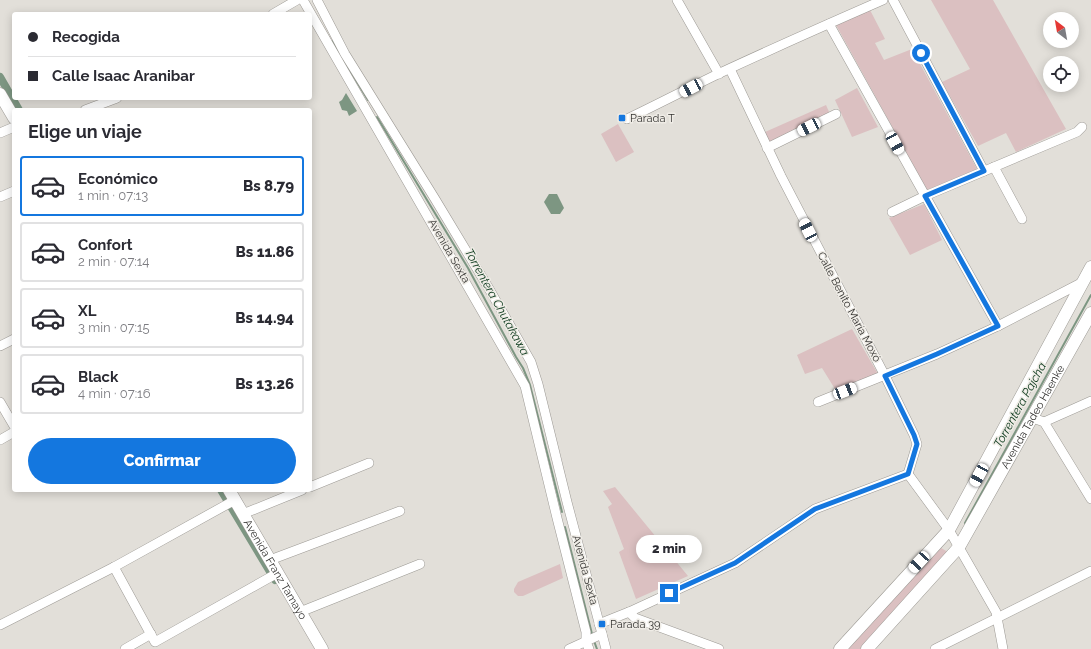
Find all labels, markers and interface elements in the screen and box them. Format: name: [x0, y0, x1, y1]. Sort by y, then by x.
north arrow: [1043, 12, 1079, 48]
map controls: [1043, 12, 1079, 92]
text: Recogida: [52, 28, 120, 46]
route start: [912, 44, 930, 62]
button: locate: [1043, 56, 1079, 92]
text: Calle Isaac Aranibar: [52, 67, 195, 85]
car: [678, 77, 704, 99]
place label: Parada T: [630, 112, 675, 125]
marker: Parada T: [617, 113, 627, 123]
car: [796, 116, 822, 138]
text: Elige un viaje: [28, 121, 142, 142]
car: [884, 130, 906, 156]
icon: car: [30, 168, 66, 204]
text: Económico: [78, 170, 158, 188]
text: Bs 8.79: [243, 177, 294, 195]
text: 1 min · 07:13: [78, 188, 148, 203]
street label: Avenida Sexta: [425, 217, 473, 285]
car: [797, 217, 819, 243]
icon: car: [30, 234, 66, 270]
text: Confort: [78, 236, 132, 254]
text: Bs 11.86: [236, 243, 294, 261]
water label: Torrentera Chutakawa: [462, 246, 532, 358]
street label: Calle Benito María Moxó: [814, 250, 884, 365]
text: 2 min · 07:14: [78, 254, 149, 269]
icon: car: [30, 300, 66, 336]
text: XL: [78, 302, 96, 320]
text: Bs 14.94: [235, 309, 294, 327]
text: 3 min · 07:15: [78, 320, 150, 335]
water label: Torrentera Pajcha: [991, 360, 1049, 450]
street label: Avenida Tadeo Haenke: [998, 362, 1067, 471]
icon: car: [30, 366, 66, 402]
text: Black: [78, 368, 118, 386]
text: Bs 13.26: [235, 375, 294, 393]
car: [832, 381, 858, 401]
text: 4 min · 07:16: [78, 386, 151, 401]
button: Confirmar: [28, 438, 296, 484]
car: [968, 462, 990, 488]
street label: Avenida Franz Tamayo: [241, 517, 310, 622]
street label: Avenida Sexta: [569, 534, 601, 606]
callout: 2 min: [636, 535, 702, 563]
text: 2 min: [652, 541, 686, 556]
car: [906, 549, 932, 575]
route end: [660, 584, 678, 602]
place label: Parada 39: [610, 618, 661, 631]
marker: Parada 39: [597, 619, 607, 629]

